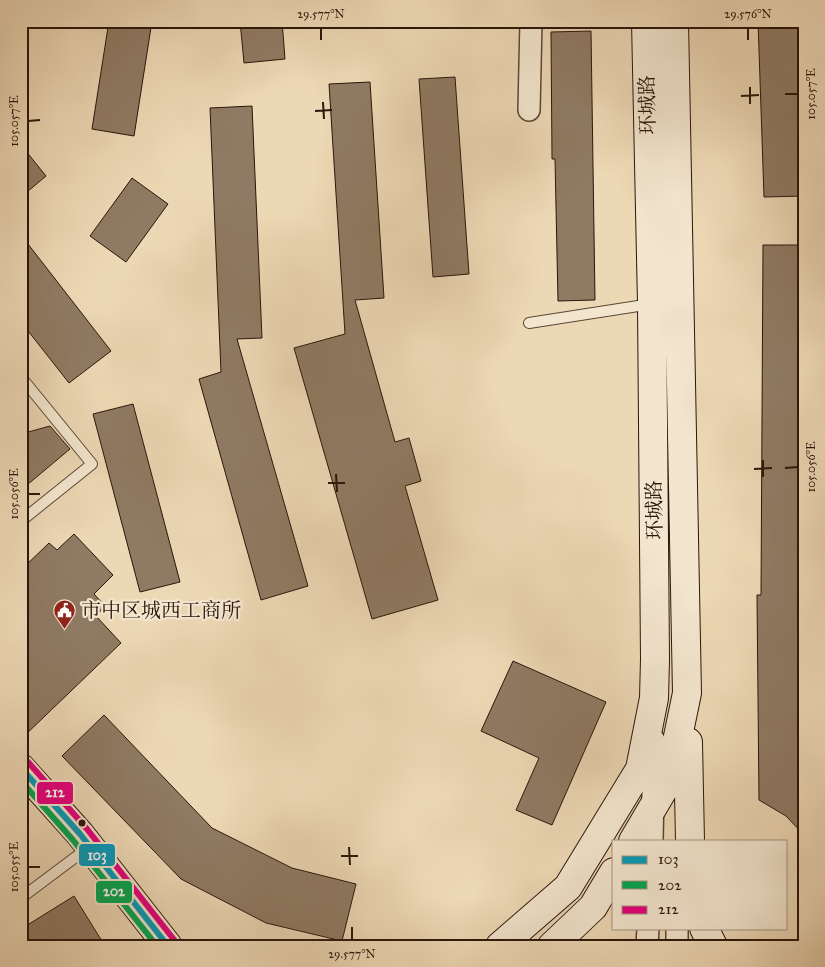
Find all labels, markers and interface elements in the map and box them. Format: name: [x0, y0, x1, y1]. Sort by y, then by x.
text: 29.577°N: [297, 7, 345, 21]
text: 29.576°N: [724, 7, 772, 21]
text: 105.057°E: [804, 68, 818, 120]
street label: 环城路: [634, 75, 660, 135]
text: 105.057°E: [7, 95, 21, 147]
text: 105.056°E: [804, 441, 818, 493]
text: 105.056°E: [7, 468, 21, 520]
street label: 环城路: [641, 480, 667, 540]
public building icon: 市中区城西工商所: [53, 598, 77, 629]
place label: 市中区城西工商所: [81, 598, 241, 622]
line badge: 212: [36, 781, 74, 805]
text: 212: [45, 784, 66, 801]
unlabelled marker: [77, 818, 87, 828]
legend: [612, 840, 788, 930]
text: 105.055°E: [7, 841, 21, 892]
line badge: 103: [78, 843, 116, 867]
text: 103: [87, 847, 107, 865]
text: 103: [658, 850, 679, 868]
text: 202: [658, 876, 682, 894]
line badge: 202: [95, 880, 133, 904]
text: 202: [103, 883, 126, 900]
text: 212: [658, 900, 679, 918]
text: 29.577°N: [328, 947, 376, 961]

